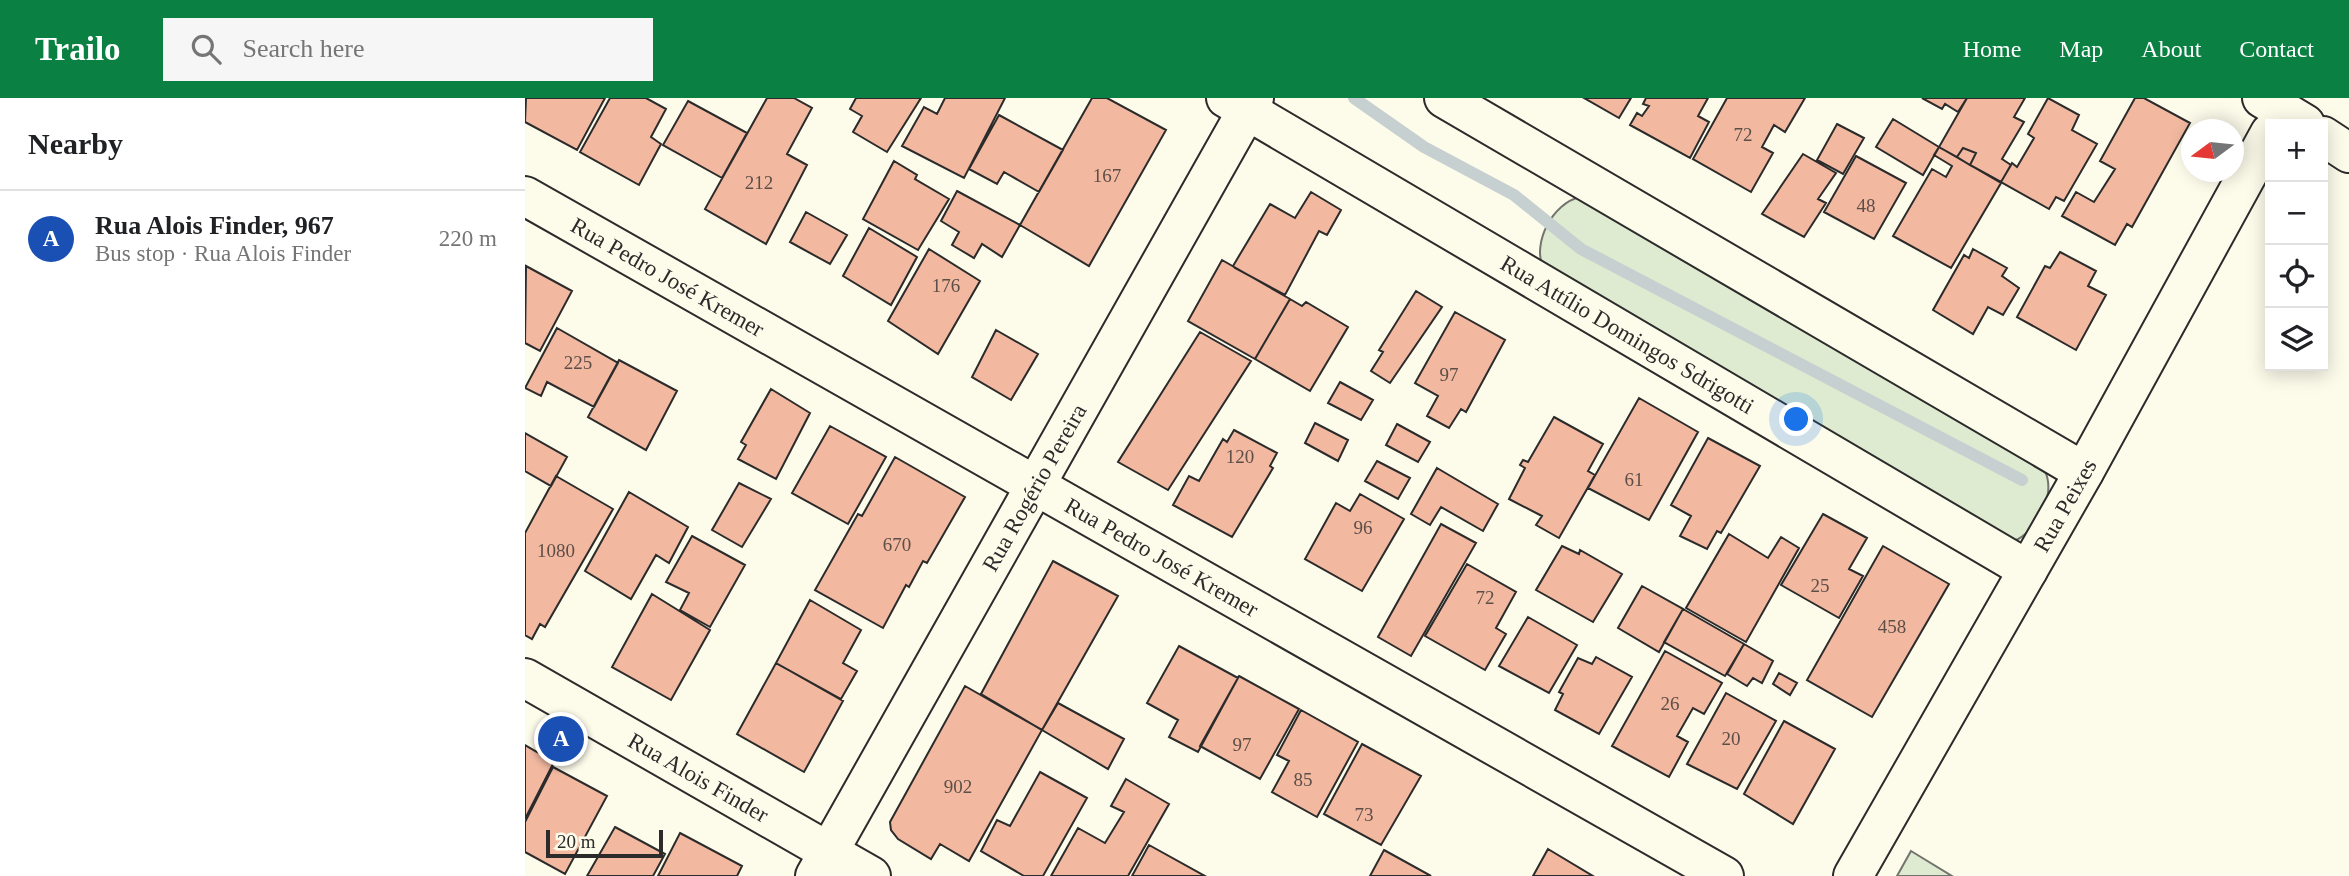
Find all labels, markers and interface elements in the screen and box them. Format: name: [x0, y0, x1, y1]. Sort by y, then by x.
search box: [163, 18, 653, 81]
icon: search: [187, 30, 225, 68]
text: Trailo: [35, 31, 121, 67]
text: Search here: [243, 34, 365, 63]
text: Home: [1963, 36, 2021, 62]
text: Map: [2059, 36, 2103, 62]
text: About: [2141, 36, 2201, 62]
text: Contact: [2239, 36, 2314, 62]
north arrow: [2181, 119, 2244, 182]
map controls: [2265, 119, 2328, 371]
button: +: [2265, 119, 2328, 182]
house number: 72: [1734, 124, 1753, 145]
text: Nearby: [28, 127, 123, 160]
house number: 167: [1093, 165, 1121, 186]
house number: 212: [745, 172, 773, 193]
button: −: [2265, 182, 2328, 245]
house number: 48: [1857, 195, 1876, 216]
text: Rua Alois Finder, 967: [95, 211, 334, 240]
street label: Rua Pedro José Kremer: [566, 213, 769, 342]
text: A: [43, 226, 59, 251]
text: 220 m: [439, 226, 497, 251]
text: Bus stop · Rua Alois Finder: [95, 241, 351, 266]
button: locate: [2265, 245, 2328, 308]
street label: Rua Attílio Domingos Sdrigotti: [1496, 251, 1758, 419]
house number: 176: [932, 275, 960, 296]
button: layers: [2265, 308, 2328, 371]
house number: 225: [564, 352, 592, 373]
house number: 97: [1440, 364, 1459, 385]
street label: Rua Rogério Pereira: [978, 400, 1092, 576]
your location: [1779, 402, 1813, 436]
house number: 120: [1226, 446, 1254, 467]
street label: Rua Peixes: [2029, 455, 2102, 556]
house number: 61: [1625, 469, 1644, 490]
street label: Rua Pedro José Kremer: [1061, 493, 1263, 622]
house number: 96: [1354, 517, 1373, 538]
house number: 670: [883, 534, 911, 555]
house number: 1080: [537, 540, 575, 561]
house number: 25: [1811, 575, 1830, 596]
house number: 72: [1476, 587, 1495, 608]
house number: 458: [1878, 616, 1906, 637]
house number: 26: [1661, 693, 1680, 714]
pin: A: [538, 713, 584, 765]
street label: Rua Alois Finder: [624, 728, 773, 828]
house number: 20: [1722, 728, 1741, 749]
house number: 97: [1233, 734, 1252, 755]
house number: 85: [1294, 769, 1313, 790]
house number: 902: [944, 776, 972, 797]
house number: 73: [1355, 804, 1374, 825]
scale bar: [546, 827, 663, 859]
text: 20 m: [557, 831, 596, 852]

